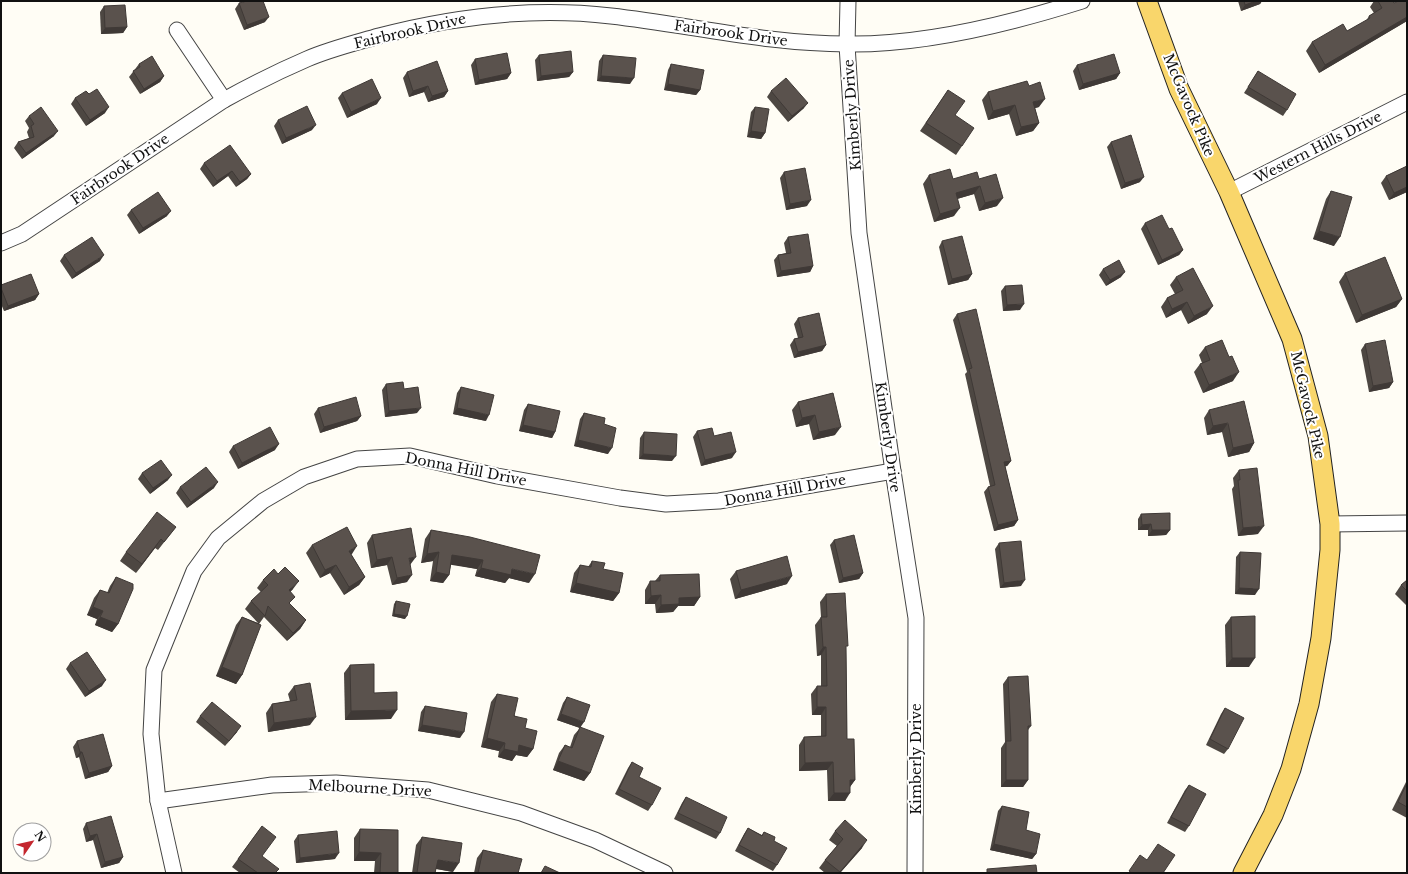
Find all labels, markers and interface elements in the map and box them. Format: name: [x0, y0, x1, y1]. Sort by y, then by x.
street label: Fairbrook Drive: [352, 9, 468, 53]
street label: Fairbrook Drive: [673, 16, 789, 50]
street label: McGavock Pike: [1159, 51, 1219, 159]
street label: Kimberly Drive: [839, 59, 865, 171]
street label: Western Hills Drive: [1250, 107, 1385, 187]
street label: Fairbrook Drive: [67, 130, 173, 208]
street label: McGavock Pike: [1287, 349, 1329, 461]
street label: Kimberly Drive: [871, 380, 905, 494]
street label: Donna Hill Drive: [404, 448, 528, 490]
street label: Donna Hill Drive: [723, 470, 847, 510]
street label: Kimberly Drive: [907, 703, 925, 815]
street label: Melbourne Drive: [308, 776, 432, 800]
north arrow: [12, 822, 52, 862]
text: N: [32, 828, 49, 845]

